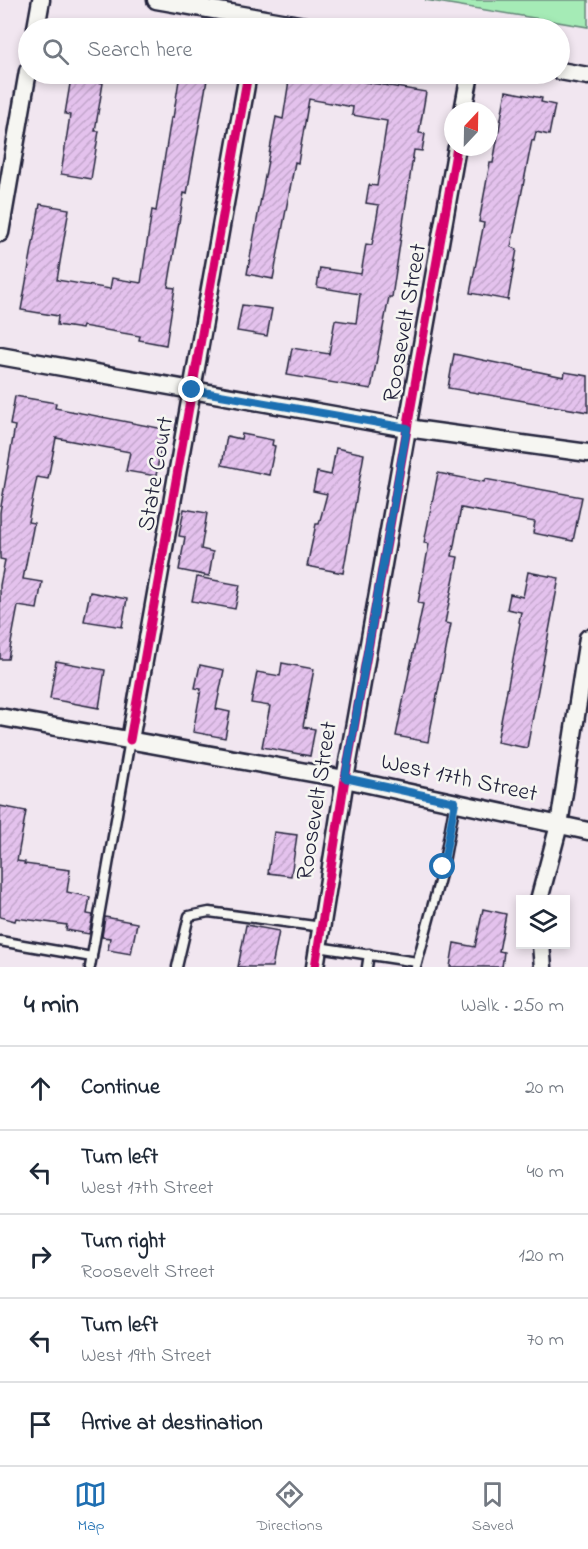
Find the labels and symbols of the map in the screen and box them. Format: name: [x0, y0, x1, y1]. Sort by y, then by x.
north arrow: [444, 102, 498, 156]
street label: Roosevelt Street: [375, 241, 437, 405]
route end: [178, 376, 204, 402]
street label: State Court: [130, 414, 184, 534]
street label: Roosevelt Street: [288, 719, 348, 883]
street label: West 17th Street: [378, 745, 540, 813]
route start: [429, 853, 455, 879]

